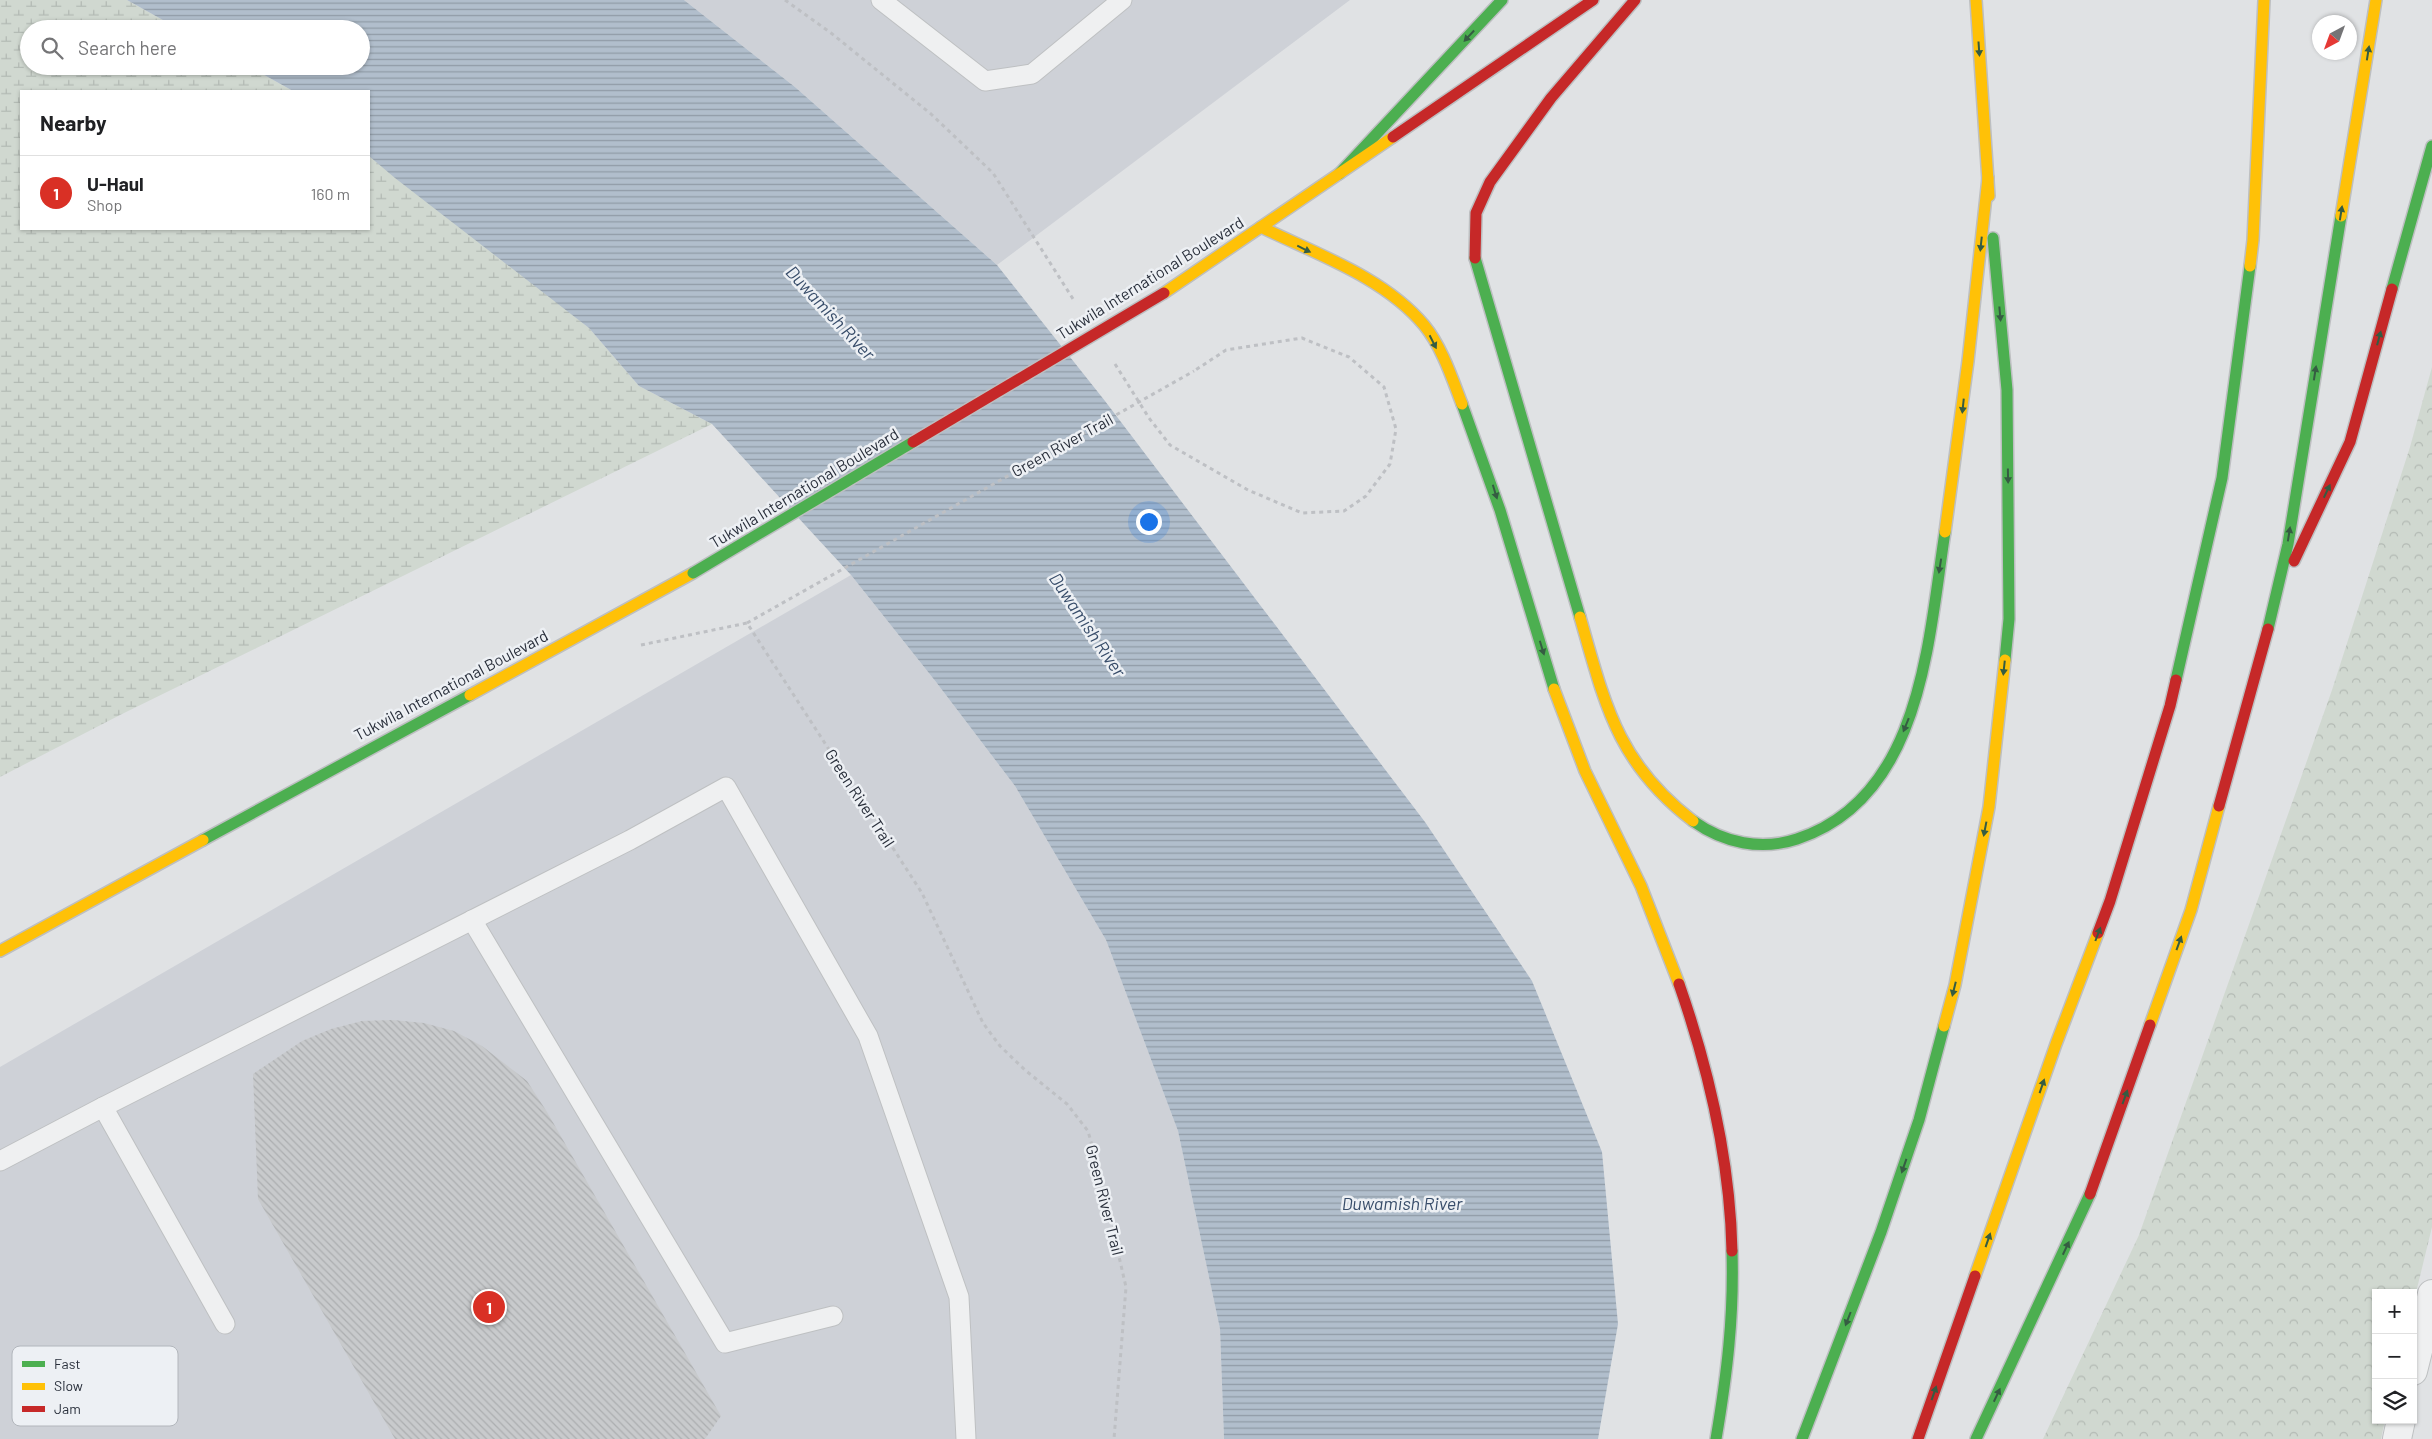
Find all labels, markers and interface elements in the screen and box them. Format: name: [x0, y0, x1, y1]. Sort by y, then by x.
north arrow: [2312, 15, 2357, 60]
search box: [20, 20, 370, 75]
one-way arrow: [1463, 29, 1475, 41]
icon: search: [38, 34, 66, 62]
text: Search here: [78, 36, 177, 59]
one-way arrow: [1976, 41, 1984, 57]
one-way arrow: [2364, 44, 2372, 60]
text: Nearby: [40, 110, 106, 135]
text: U-Haul: [87, 172, 144, 195]
text: 1: [53, 184, 59, 203]
text: 160 m: [311, 184, 350, 203]
text: Shop: [87, 195, 122, 214]
one-way arrow: [2338, 205, 2346, 221]
street label: Tukwila International Boulevard: [1053, 212, 1247, 343]
one-way arrow: [1977, 236, 1985, 252]
one-way arrow: [1297, 245, 1311, 253]
water label: Duwamish River: [782, 261, 880, 364]
one-way arrow: [1996, 306, 2004, 322]
one-way arrow: [2375, 330, 2383, 346]
one-way arrow: [1429, 335, 1437, 349]
one-way arrow: [2312, 365, 2320, 381]
one-way arrow: [1959, 398, 1967, 414]
street label: Green River Trail: [1008, 409, 1116, 480]
street label: Tukwila International Boulevard: [706, 424, 902, 552]
one-way arrow: [2004, 468, 2012, 484]
one-way arrow: [2323, 484, 2331, 498]
one-way arrow: [1491, 485, 1499, 500]
your location: [1136, 509, 1162, 535]
one-way arrow: [2286, 526, 2294, 542]
one-way arrow: [1936, 559, 1944, 575]
water label: Duwamish River: [1045, 568, 1131, 681]
street label: Tukwila International Boulevard: [351, 625, 551, 744]
one-way arrow: [1539, 640, 1546, 655]
one-way arrow: [2000, 660, 2008, 676]
one-way arrow: [1901, 718, 1909, 732]
street label: Green River Trail: [822, 745, 899, 850]
one-way arrow: [1980, 821, 1988, 837]
one-way arrow: [2094, 926, 2102, 941]
one-way arrow: [2176, 936, 2183, 951]
one-way arrow: [1950, 981, 1958, 996]
one-way arrow: [2038, 1078, 2046, 1093]
one-way arrow: [2122, 1089, 2129, 1104]
street label: Green River Trail: [1083, 1143, 1128, 1257]
one-way arrow: [1899, 1159, 1907, 1174]
water label: Duwamish River: [1342, 1192, 1463, 1214]
one-way arrow: [1985, 1232, 1992, 1247]
one-way arrow: [2062, 1241, 2070, 1255]
pin: 1: [473, 1288, 505, 1326]
map controls: [2372, 1289, 2417, 1424]
button: +: [2372, 1289, 2417, 1334]
one-way arrow: [1844, 1312, 1852, 1327]
button: −: [2372, 1334, 2417, 1379]
legend: [12, 1346, 178, 1426]
text: Fast: [54, 1355, 80, 1372]
text: Slow: [54, 1377, 83, 1394]
button: layers: [2372, 1379, 2417, 1424]
one-way arrow: [1930, 1385, 1938, 1400]
one-way arrow: [1993, 1388, 2001, 1402]
text: Jam: [54, 1400, 81, 1417]

